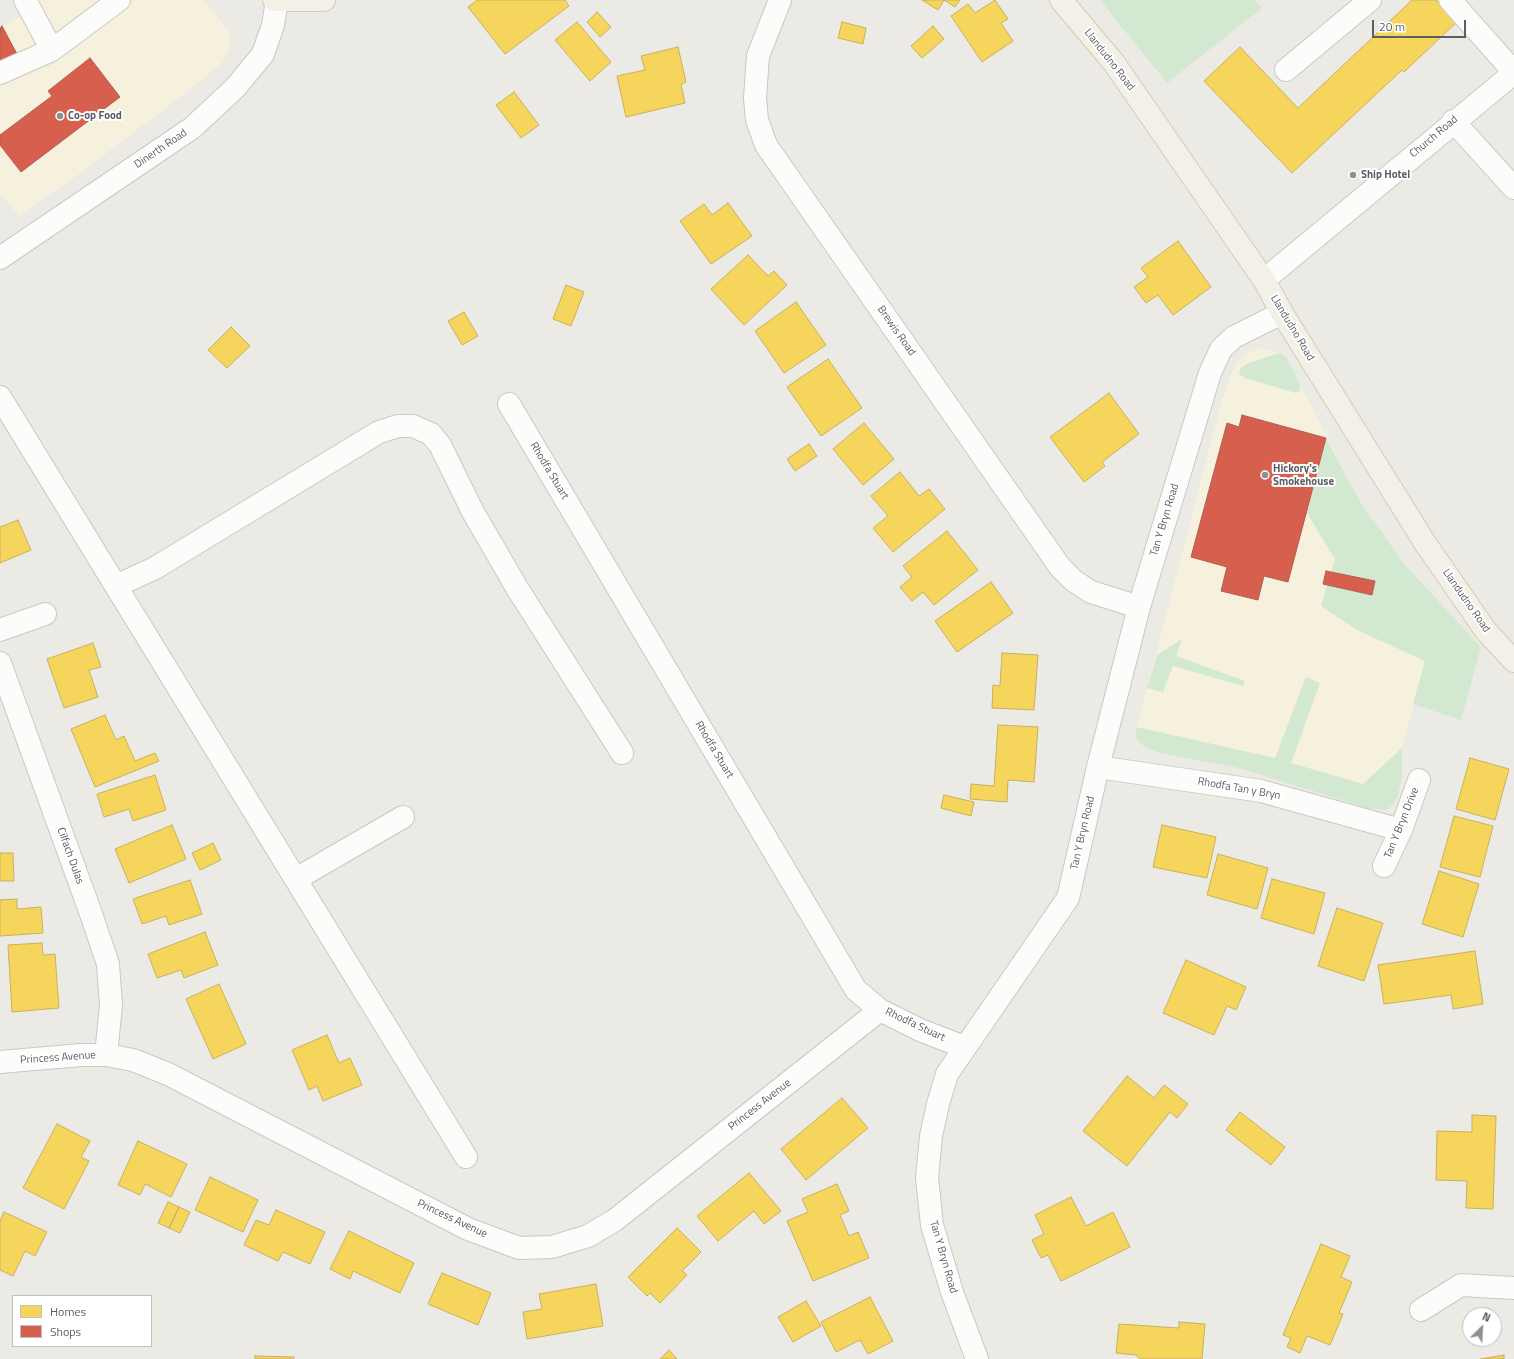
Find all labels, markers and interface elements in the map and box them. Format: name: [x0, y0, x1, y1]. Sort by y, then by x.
scale bar: [1374, 12, 1468, 38]
text: 20 m: [1379, 17, 1405, 36]
street label: Llandudno Road: [1081, 27, 1137, 93]
place label: Co-op Food: [68, 109, 122, 123]
marker: Co-op Food: [55, 111, 65, 121]
street label: Church Road: [1407, 113, 1461, 161]
street label: Dinerth Road: [132, 127, 190, 171]
place label: Ship Hotel: [1361, 168, 1410, 182]
marker: Ship Hotel: [1348, 170, 1358, 180]
street label: Llandudno Road: [1267, 293, 1317, 363]
street label: Brewis Road: [874, 303, 918, 359]
street label: Rhodfa Stuart: [527, 440, 571, 502]
place label: Hickory's Smokehouse: [1273, 462, 1334, 488]
marker: Hickory's Smokehouse: [1260, 470, 1270, 480]
street label: Tan Y Bryn Road: [1148, 482, 1182, 558]
street label: Llandudno Road: [1439, 567, 1493, 635]
street label: Rhodfa Stuart: [692, 719, 736, 781]
street label: Rhodfa Tan y Bryn: [1196, 775, 1282, 803]
street label: Tan Y Bryn Drive: [1382, 786, 1422, 860]
street label: Tan Y Bryn Road: [1068, 795, 1098, 871]
street label: Cilfach Dulas: [54, 826, 86, 886]
street label: Rhodfa Stuart: [883, 1005, 947, 1045]
street label: Princess Avenue: [20, 1049, 96, 1067]
street label: Princess Avenue: [726, 1076, 794, 1134]
street label: Princess Avenue: [415, 1197, 489, 1241]
street label: Tan Y Bryn Road: [926, 1219, 960, 1295]
legend: [12, 1295, 152, 1347]
text: Homes: [50, 1302, 86, 1321]
north arrow: [1462, 1307, 1502, 1347]
text: N: [1480, 1308, 1493, 1326]
text: Shops: [50, 1322, 81, 1341]

